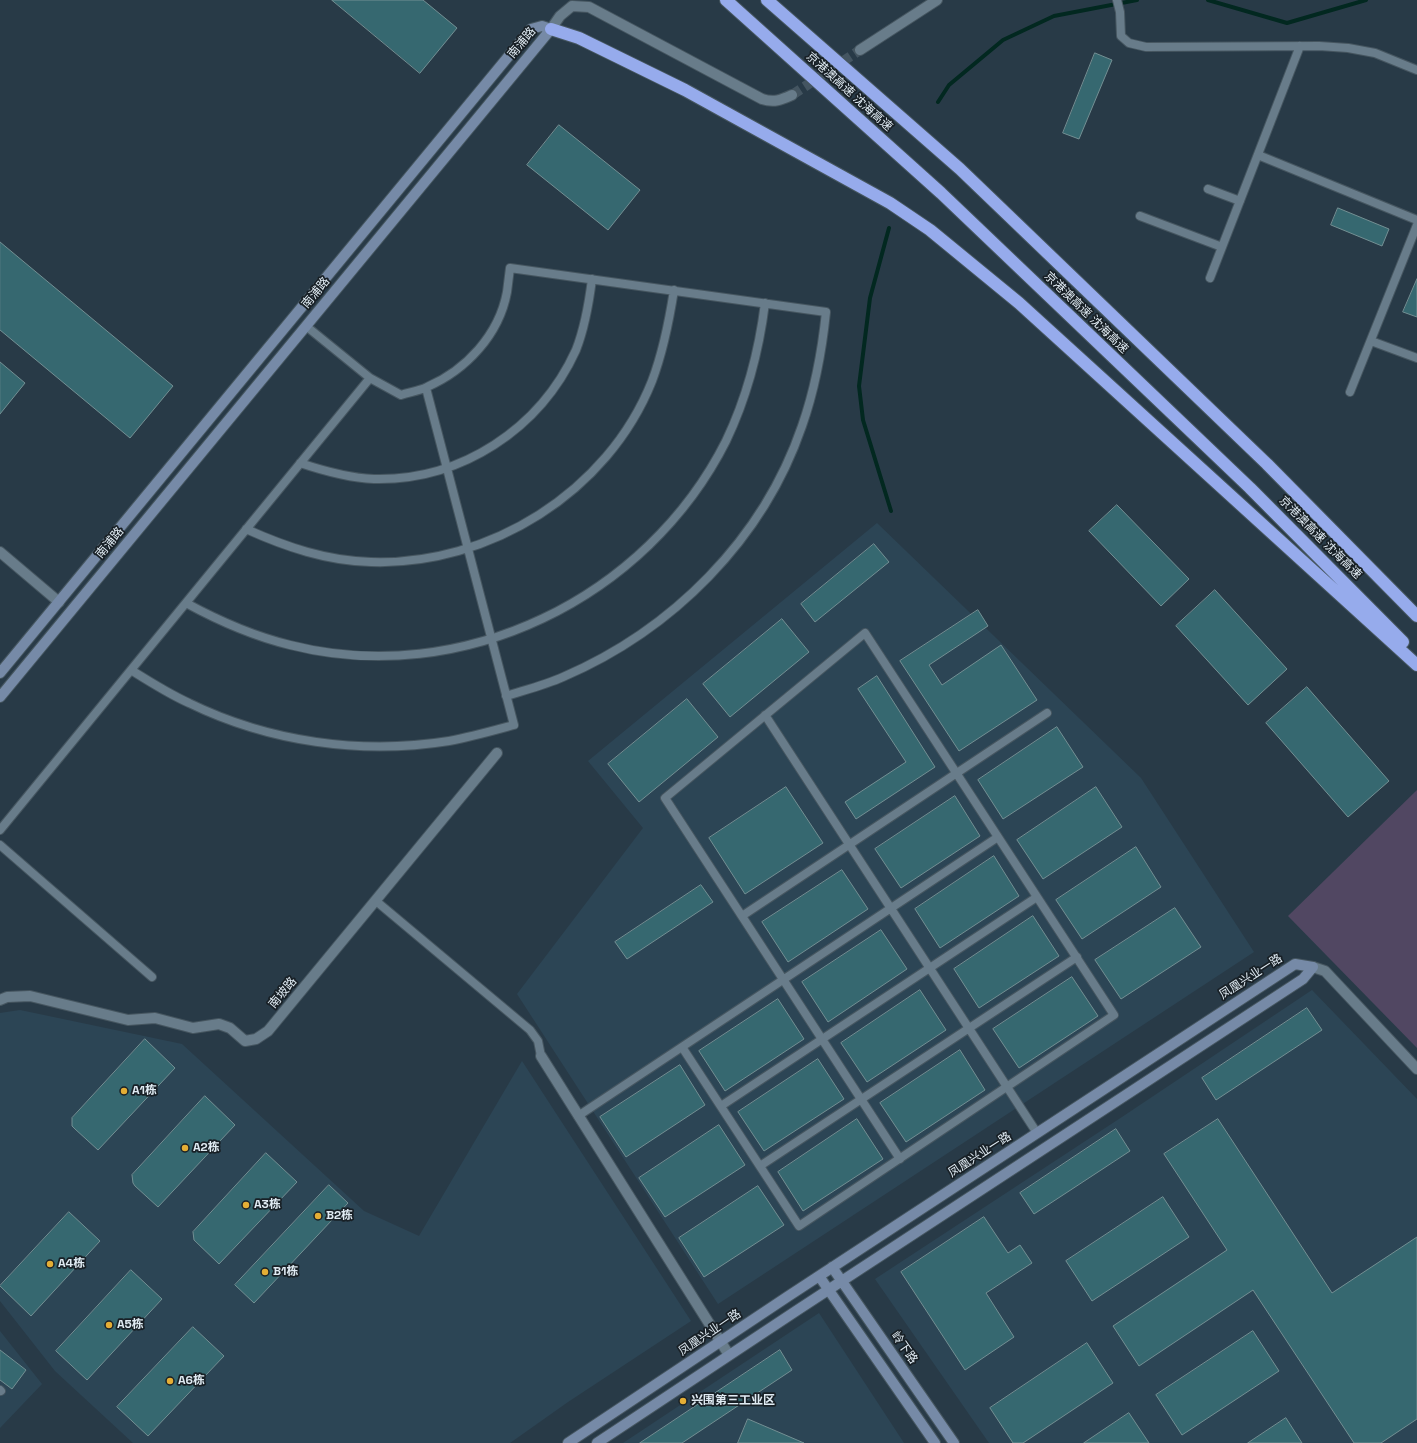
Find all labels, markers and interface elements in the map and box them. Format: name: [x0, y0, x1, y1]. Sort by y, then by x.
street label: 南浦路: [505, 25, 539, 61]
street label: 京港澳高速 沈海高速: [803, 49, 895, 135]
street label: 京港澳高速 沈海高速: [1041, 269, 1131, 357]
street label: 南浦路: [299, 275, 333, 311]
street label: 京港澳高速 沈海高速: [1276, 494, 1364, 582]
street label: 南浦路: [93, 525, 127, 561]
street label: 凤凰兴业一路: [1217, 951, 1285, 1003]
street label: 南坡路: [266, 975, 300, 1011]
place label: A1栋: [132, 1084, 157, 1098]
marker: A1栋: [119, 1086, 129, 1096]
street label: 凤凰兴业一路: [946, 1129, 1014, 1181]
place label: A2栋: [193, 1141, 220, 1155]
marker: A2栋: [180, 1143, 190, 1153]
place label: A3栋: [254, 1198, 281, 1212]
marker: A3栋: [241, 1200, 251, 1210]
place label: B2栋: [326, 1209, 353, 1223]
marker: B2栋: [313, 1211, 323, 1221]
place label: A4栋: [58, 1257, 85, 1271]
marker: A4栋: [45, 1259, 55, 1269]
place label: B1栋: [273, 1265, 298, 1279]
marker: B1栋: [260, 1267, 270, 1277]
street label: 凤凰兴业一路: [676, 1307, 744, 1359]
place label: A5栋: [117, 1318, 144, 1332]
marker: A5栋: [104, 1320, 114, 1330]
street label: 岭下路: [888, 1329, 920, 1367]
place label: A6栋: [178, 1374, 205, 1388]
marker: A6栋: [165, 1376, 175, 1386]
place label: 兴围第三工业区: [691, 1394, 775, 1408]
marker: 兴围第三工业区: [678, 1396, 688, 1406]

